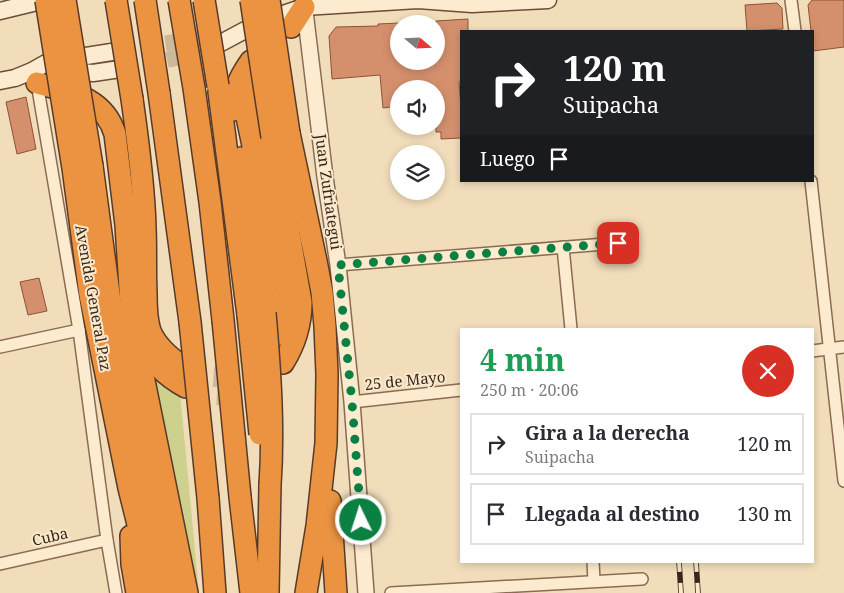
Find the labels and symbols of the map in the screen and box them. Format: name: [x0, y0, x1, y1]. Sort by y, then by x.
north arrow: [390, 15, 445, 70]
street label: Juan Zufriategui: [311, 132, 347, 251]
pin: [597, 222, 639, 264]
street label: Avenida General Paz: [71, 223, 117, 372]
street label: 25 de Mayo: [363, 366, 446, 394]
position arrow: [334, 493, 386, 545]
street label: Cuba: [30, 522, 70, 550]

